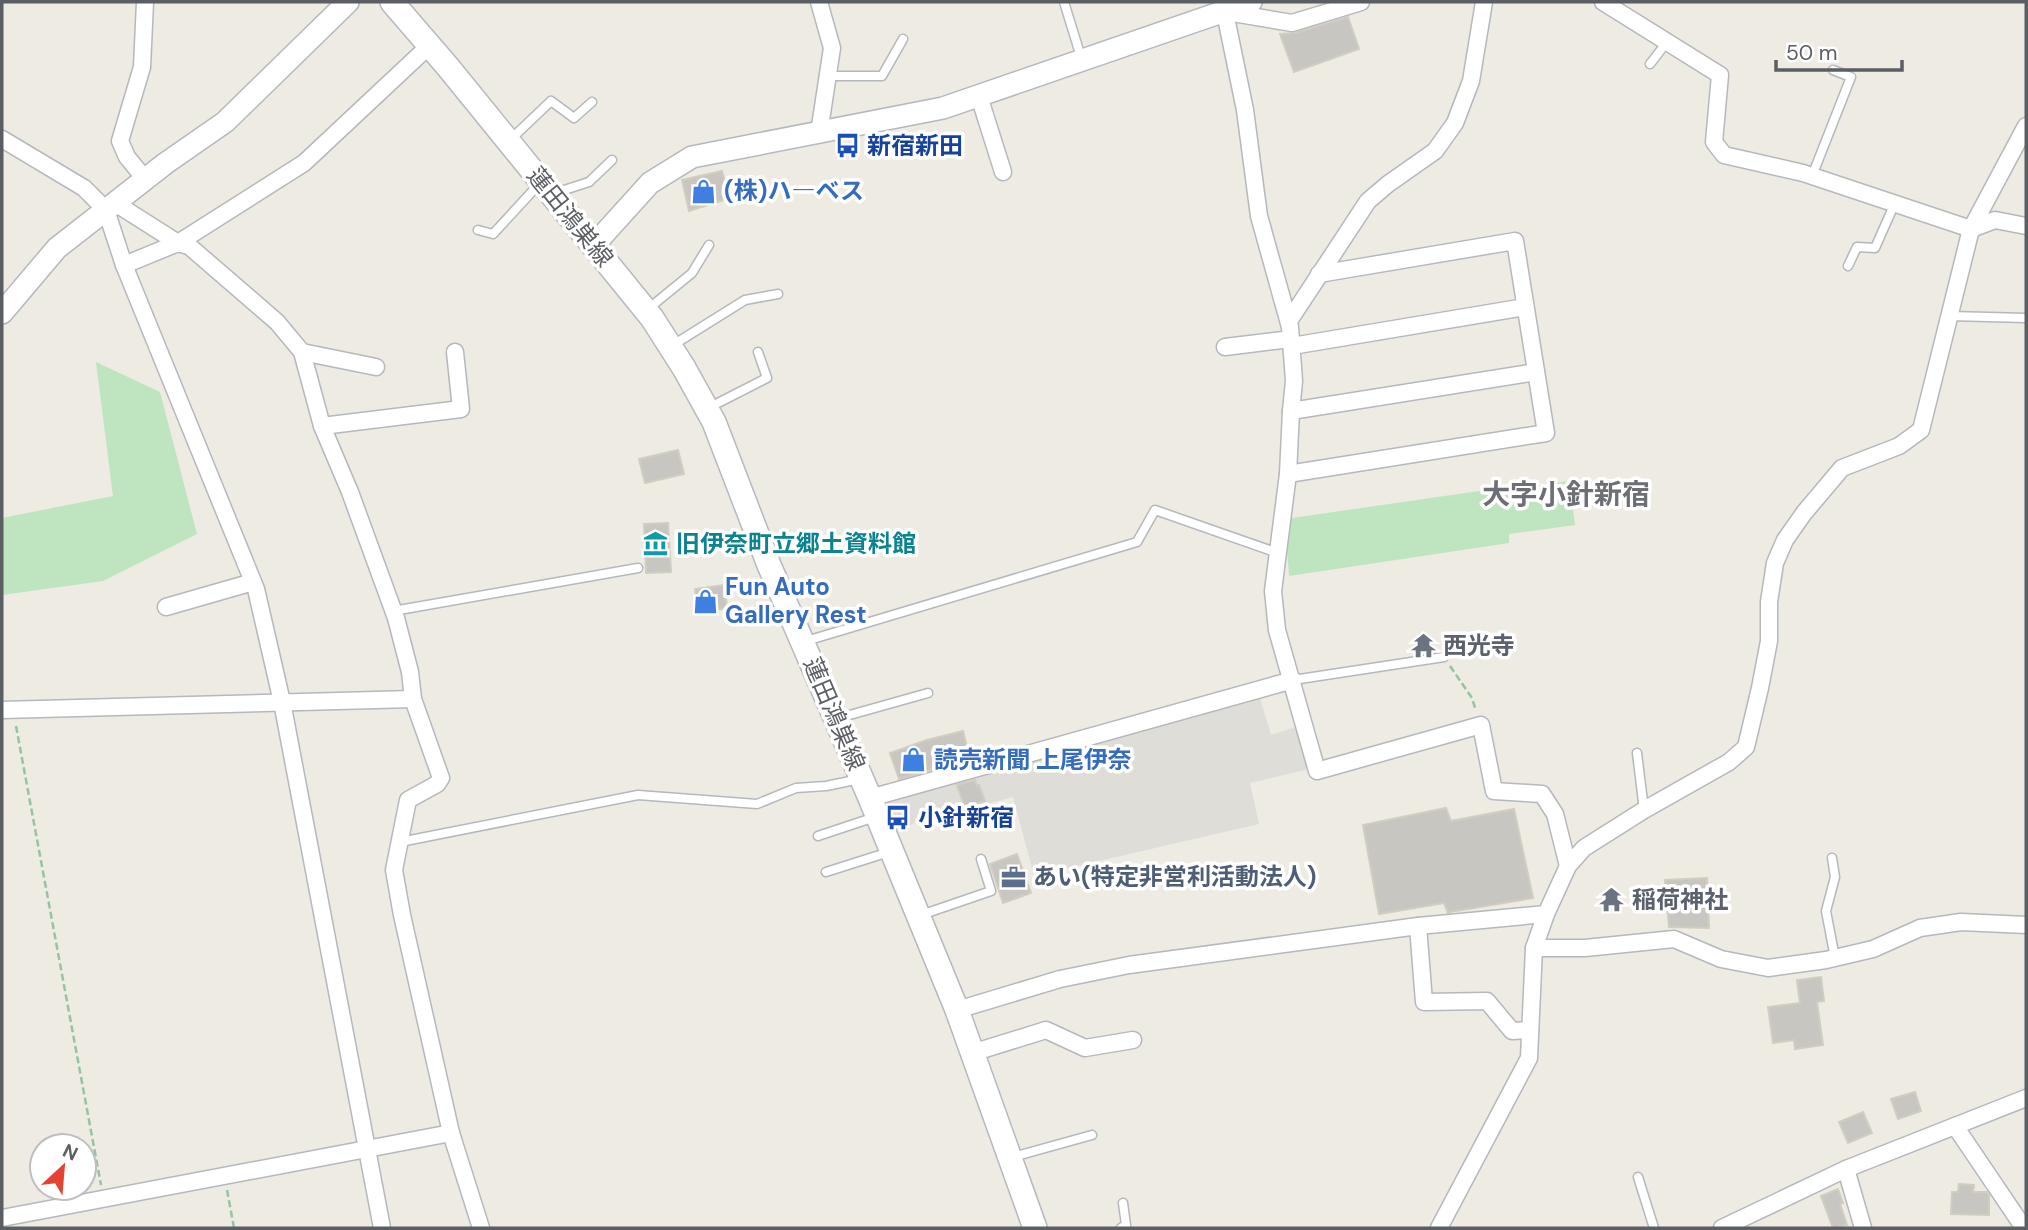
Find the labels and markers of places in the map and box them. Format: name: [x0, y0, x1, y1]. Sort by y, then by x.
place label: 新宿新田: [867, 130, 963, 161]
bus stop icon: 新宿新田: [833, 132, 861, 160]
place label: (株)ハ―ベス: [724, 175, 864, 206]
shop icon: (株)ハ―ベス: [690, 177, 718, 205]
place label: 旧伊奈町立郷土資料館: [676, 528, 916, 559]
museum icon: 旧伊奈町立郷土資料館: [642, 530, 670, 558]
place label: Fun Auto Gallery Rest: [725, 571, 867, 630]
shop icon: Fun Auto Gallery Rest: [691, 587, 719, 615]
place label: 西光寺: [1443, 630, 1515, 661]
temple icon: 西光寺: [1409, 632, 1437, 660]
place label: 読売新聞 上尾伊奈: [934, 744, 1132, 775]
shop icon: 読売新聞 上尾伊奈: [900, 746, 928, 774]
place label: 小針新宿: [918, 802, 1014, 833]
bus stop icon: 小針新宿: [884, 804, 912, 832]
place label: あい(特定非営利活動法人): [1033, 861, 1316, 892]
office icon: あい(特定非営利活動法人): [999, 863, 1027, 891]
place label: 稲荷神社: [1632, 884, 1728, 915]
temple icon: 稲荷神社: [1598, 886, 1626, 914]

